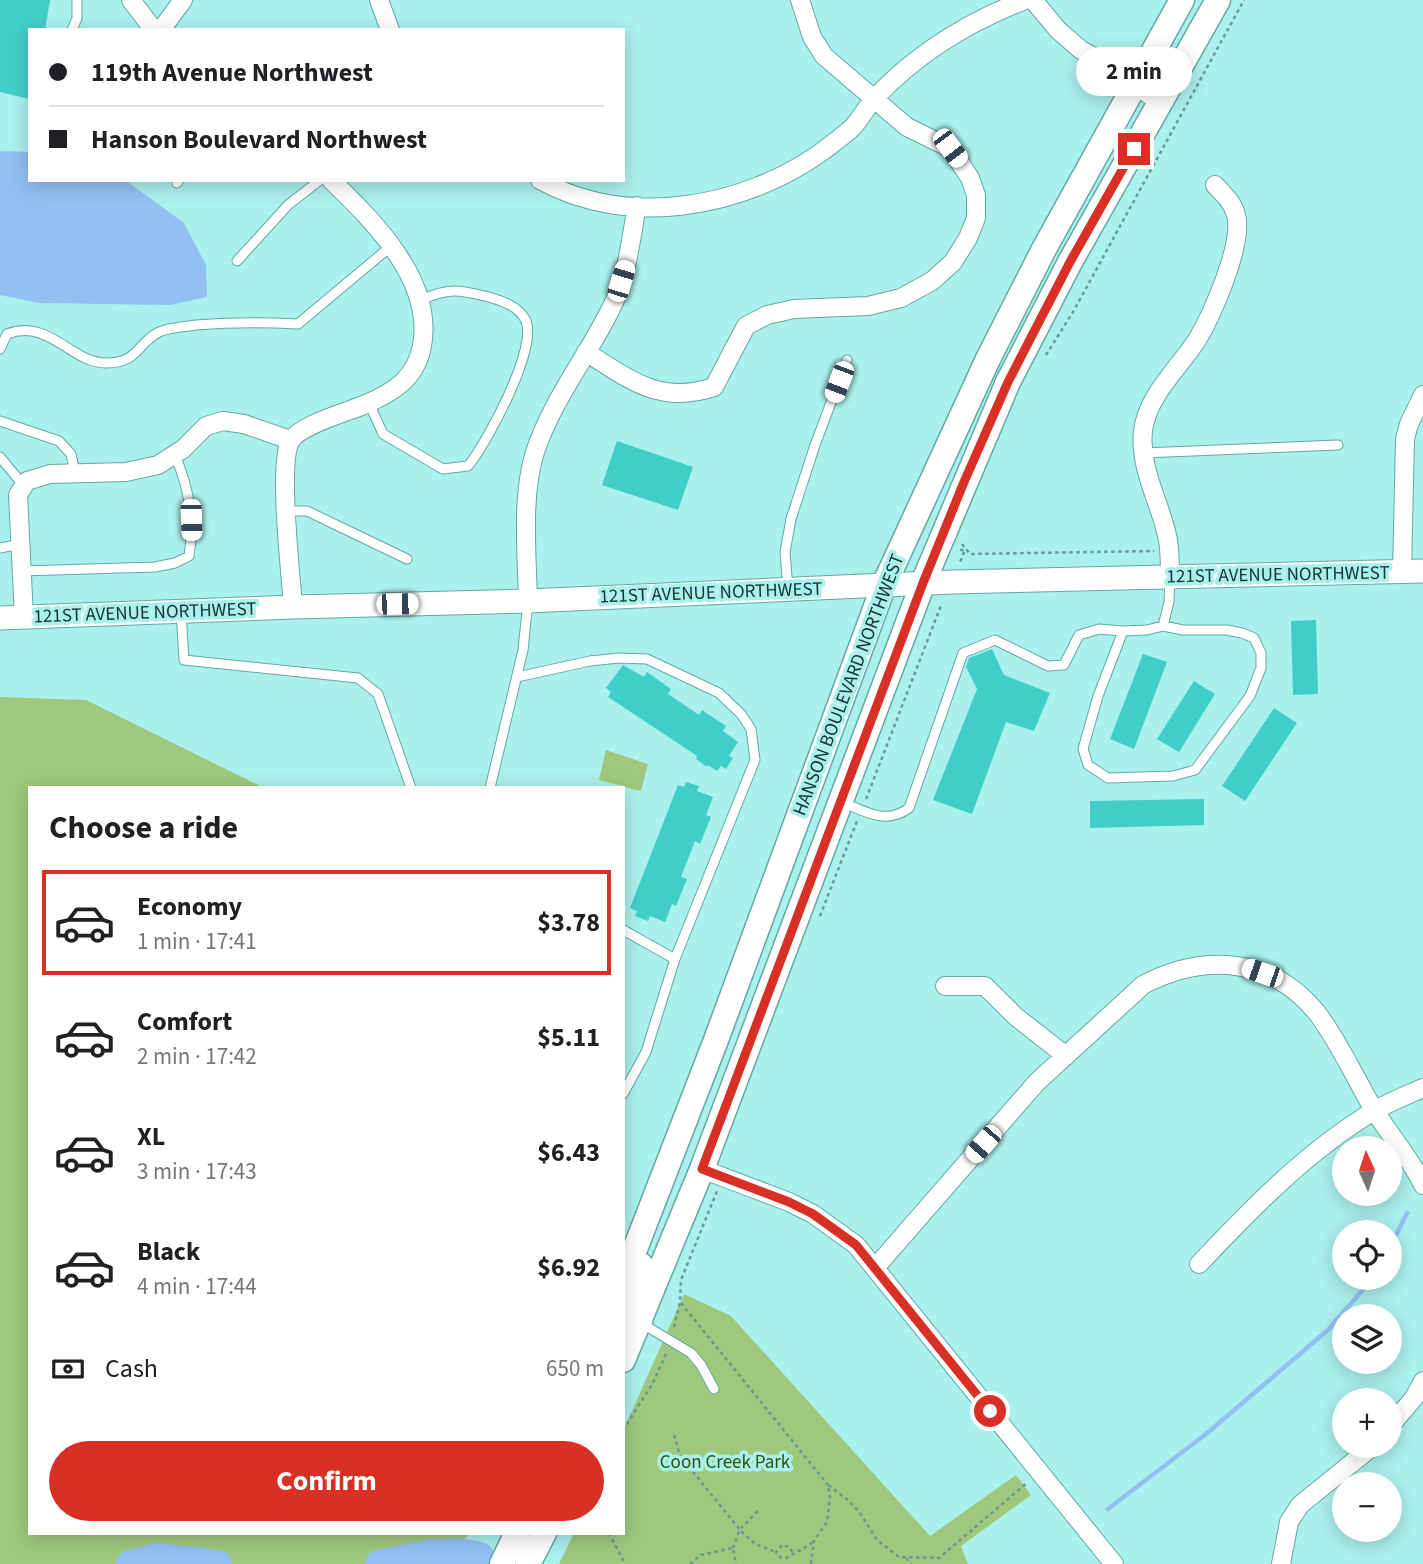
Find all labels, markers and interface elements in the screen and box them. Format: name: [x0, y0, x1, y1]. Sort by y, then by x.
callout: 2 min: [1076, 47, 1192, 96]
text: 119th Avenue Northwest: [91, 54, 373, 91]
text: 2 min: [1106, 55, 1162, 88]
text: Hanson Boulevard Northwest: [91, 121, 427, 158]
car: [929, 125, 972, 171]
route end: [1118, 133, 1150, 165]
car: [605, 258, 638, 304]
car: [822, 359, 857, 405]
car: [180, 499, 203, 541]
street label: HANSON BOULEVARD NORTHWEST: [787, 550, 911, 820]
street label: 121ST AVENUE NORTHWEST: [1166, 560, 1390, 590]
street label: 121ST AVENUE NORTHWEST: [599, 576, 823, 610]
car: [376, 593, 419, 615]
street label: 121ST AVENUE NORTHWEST: [33, 596, 257, 630]
text: Choose a ride: [49, 805, 238, 851]
text: Economy: [137, 888, 242, 925]
icon: car: [53, 891, 116, 954]
text: $3.78: [537, 904, 600, 941]
text: 1 min · 17:41: [137, 925, 257, 958]
car: [1239, 956, 1286, 990]
text: Comfort: [137, 1003, 232, 1040]
icon: car: [53, 1006, 116, 1069]
text: $5.11: [537, 1019, 600, 1056]
text: 2 min · 17:42: [137, 1040, 257, 1073]
text: XL: [137, 1118, 165, 1155]
icon: car: [53, 1121, 116, 1184]
car: [962, 1121, 1005, 1167]
text: $6.43: [537, 1134, 600, 1171]
north arrow: [1332, 1136, 1402, 1206]
map controls: [1332, 1136, 1402, 1542]
text: 3 min · 17:43: [137, 1155, 257, 1188]
button: locate: [1332, 1220, 1402, 1290]
text: Black: [137, 1233, 200, 1270]
icon: car: [53, 1236, 116, 1299]
text: $6.92: [537, 1249, 600, 1286]
text: 4 min · 17:44: [137, 1270, 257, 1303]
button: layers: [1332, 1304, 1402, 1374]
icon: cash: [49, 1350, 87, 1388]
text: Cash: [105, 1350, 158, 1387]
text: 650 m: [546, 1352, 604, 1385]
button: +: [1332, 1388, 1402, 1458]
route start: [974, 1395, 1006, 1427]
button: Confirm: [49, 1441, 604, 1521]
park label: Coon Creek Park: [660, 1449, 791, 1476]
button: −: [1332, 1472, 1402, 1542]

